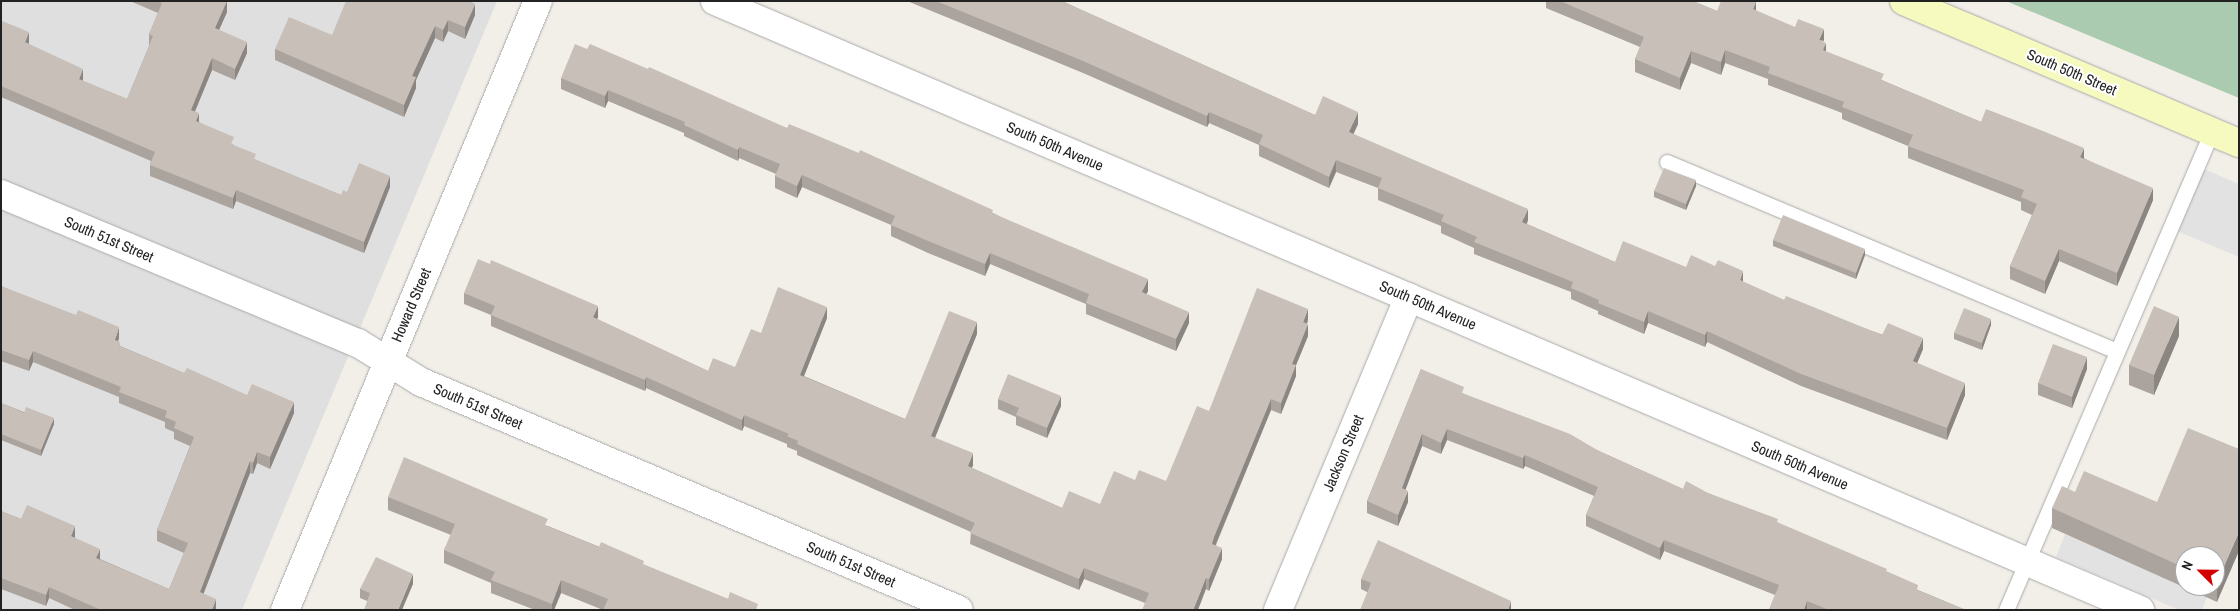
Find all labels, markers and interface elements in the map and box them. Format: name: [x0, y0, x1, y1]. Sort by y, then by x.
street label: South 50th Street: [2024, 45, 2120, 99]
street label: South 50th Avenue: [1003, 117, 1107, 175]
street label: South 51st Street: [62, 212, 156, 266]
street label: Howard Street: [387, 265, 435, 345]
street label: South 50th Avenue: [1376, 276, 1480, 334]
street label: South 51st Street: [431, 379, 525, 433]
street label: Jackson Street: [1319, 412, 1367, 494]
street label: South 50th Avenue: [1748, 436, 1852, 494]
street label: South 51st Street: [804, 537, 898, 591]
north arrow: [2175, 546, 2225, 596]
text: N: [2177, 558, 2197, 573]

